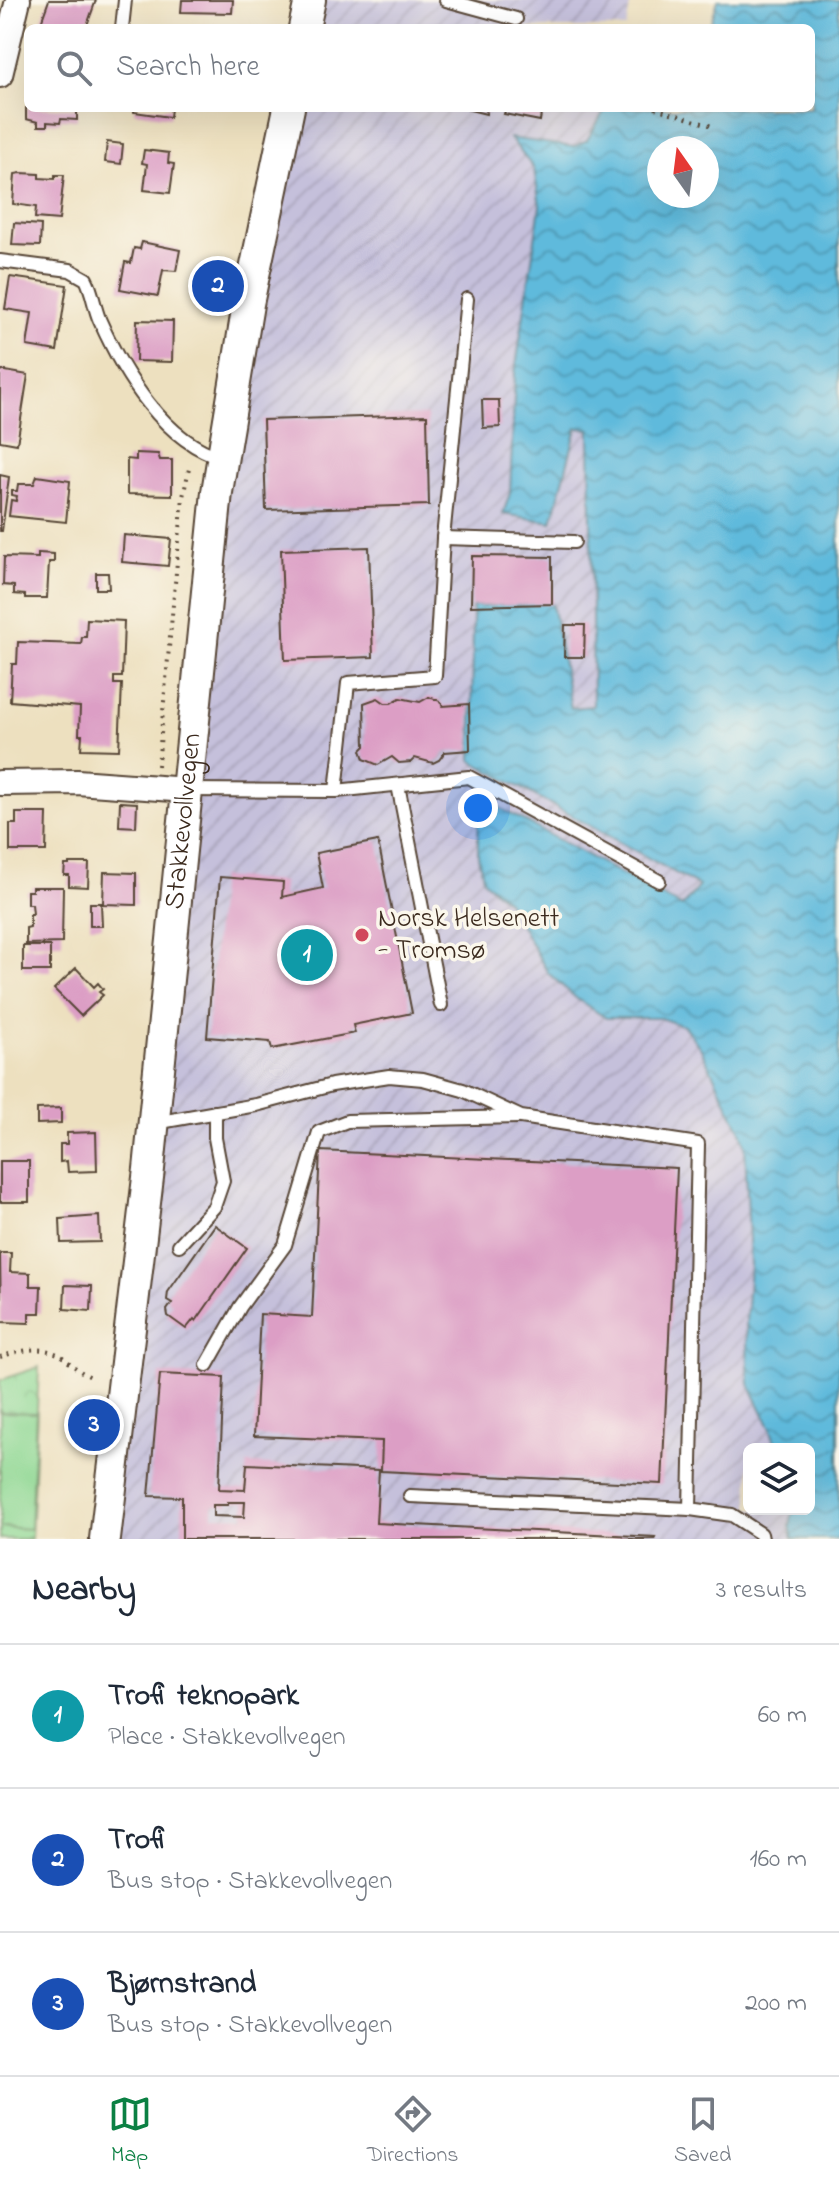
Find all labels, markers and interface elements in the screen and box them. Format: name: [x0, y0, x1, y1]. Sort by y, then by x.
search box: [24, 24, 815, 112]
icon: search: [52, 46, 96, 90]
text: Search here: [116, 46, 260, 90]
north arrow: [647, 136, 719, 208]
pin: 2: [192, 256, 244, 316]
street label: Stakkevollvegen: [155, 731, 213, 911]
your location: [458, 788, 498, 828]
place label: Norsk Helsenett - Tromsø: [378, 899, 559, 972]
pin: 1: [281, 925, 333, 985]
marker: Norsk Helsenett - Tromsø: [353, 926, 371, 944]
pin: 3: [68, 1395, 120, 1455]
map controls: [743, 1443, 815, 1515]
button: layers: [743, 1443, 815, 1515]
text: Nearby: [32, 1566, 136, 1616]
text: 3 results: [716, 1572, 807, 1610]
text: Trofi teknopark: [108, 1675, 299, 1719]
text: 1: [54, 1697, 62, 1735]
text: 60 m: [758, 1697, 807, 1735]
text: Place · Stakkevollvegen: [108, 1719, 346, 1757]
text: Trofi: [108, 1819, 169, 1863]
text: 2: [52, 1841, 64, 1879]
text: 160 m: [749, 1841, 807, 1879]
text: Bus stop · Stakkevollvegen: [108, 1863, 392, 1901]
text: Bjørnstrand: [108, 1963, 256, 2007]
text: 3: [53, 1985, 63, 2023]
text: 200 m: [745, 1985, 807, 2023]
text: Bus stop · Stakkevollvegen: [108, 2007, 392, 2045]
tab: Map: [108, 2092, 152, 2172]
tab: Directions: [367, 2092, 459, 2172]
tab: Saved: [674, 2092, 731, 2172]

